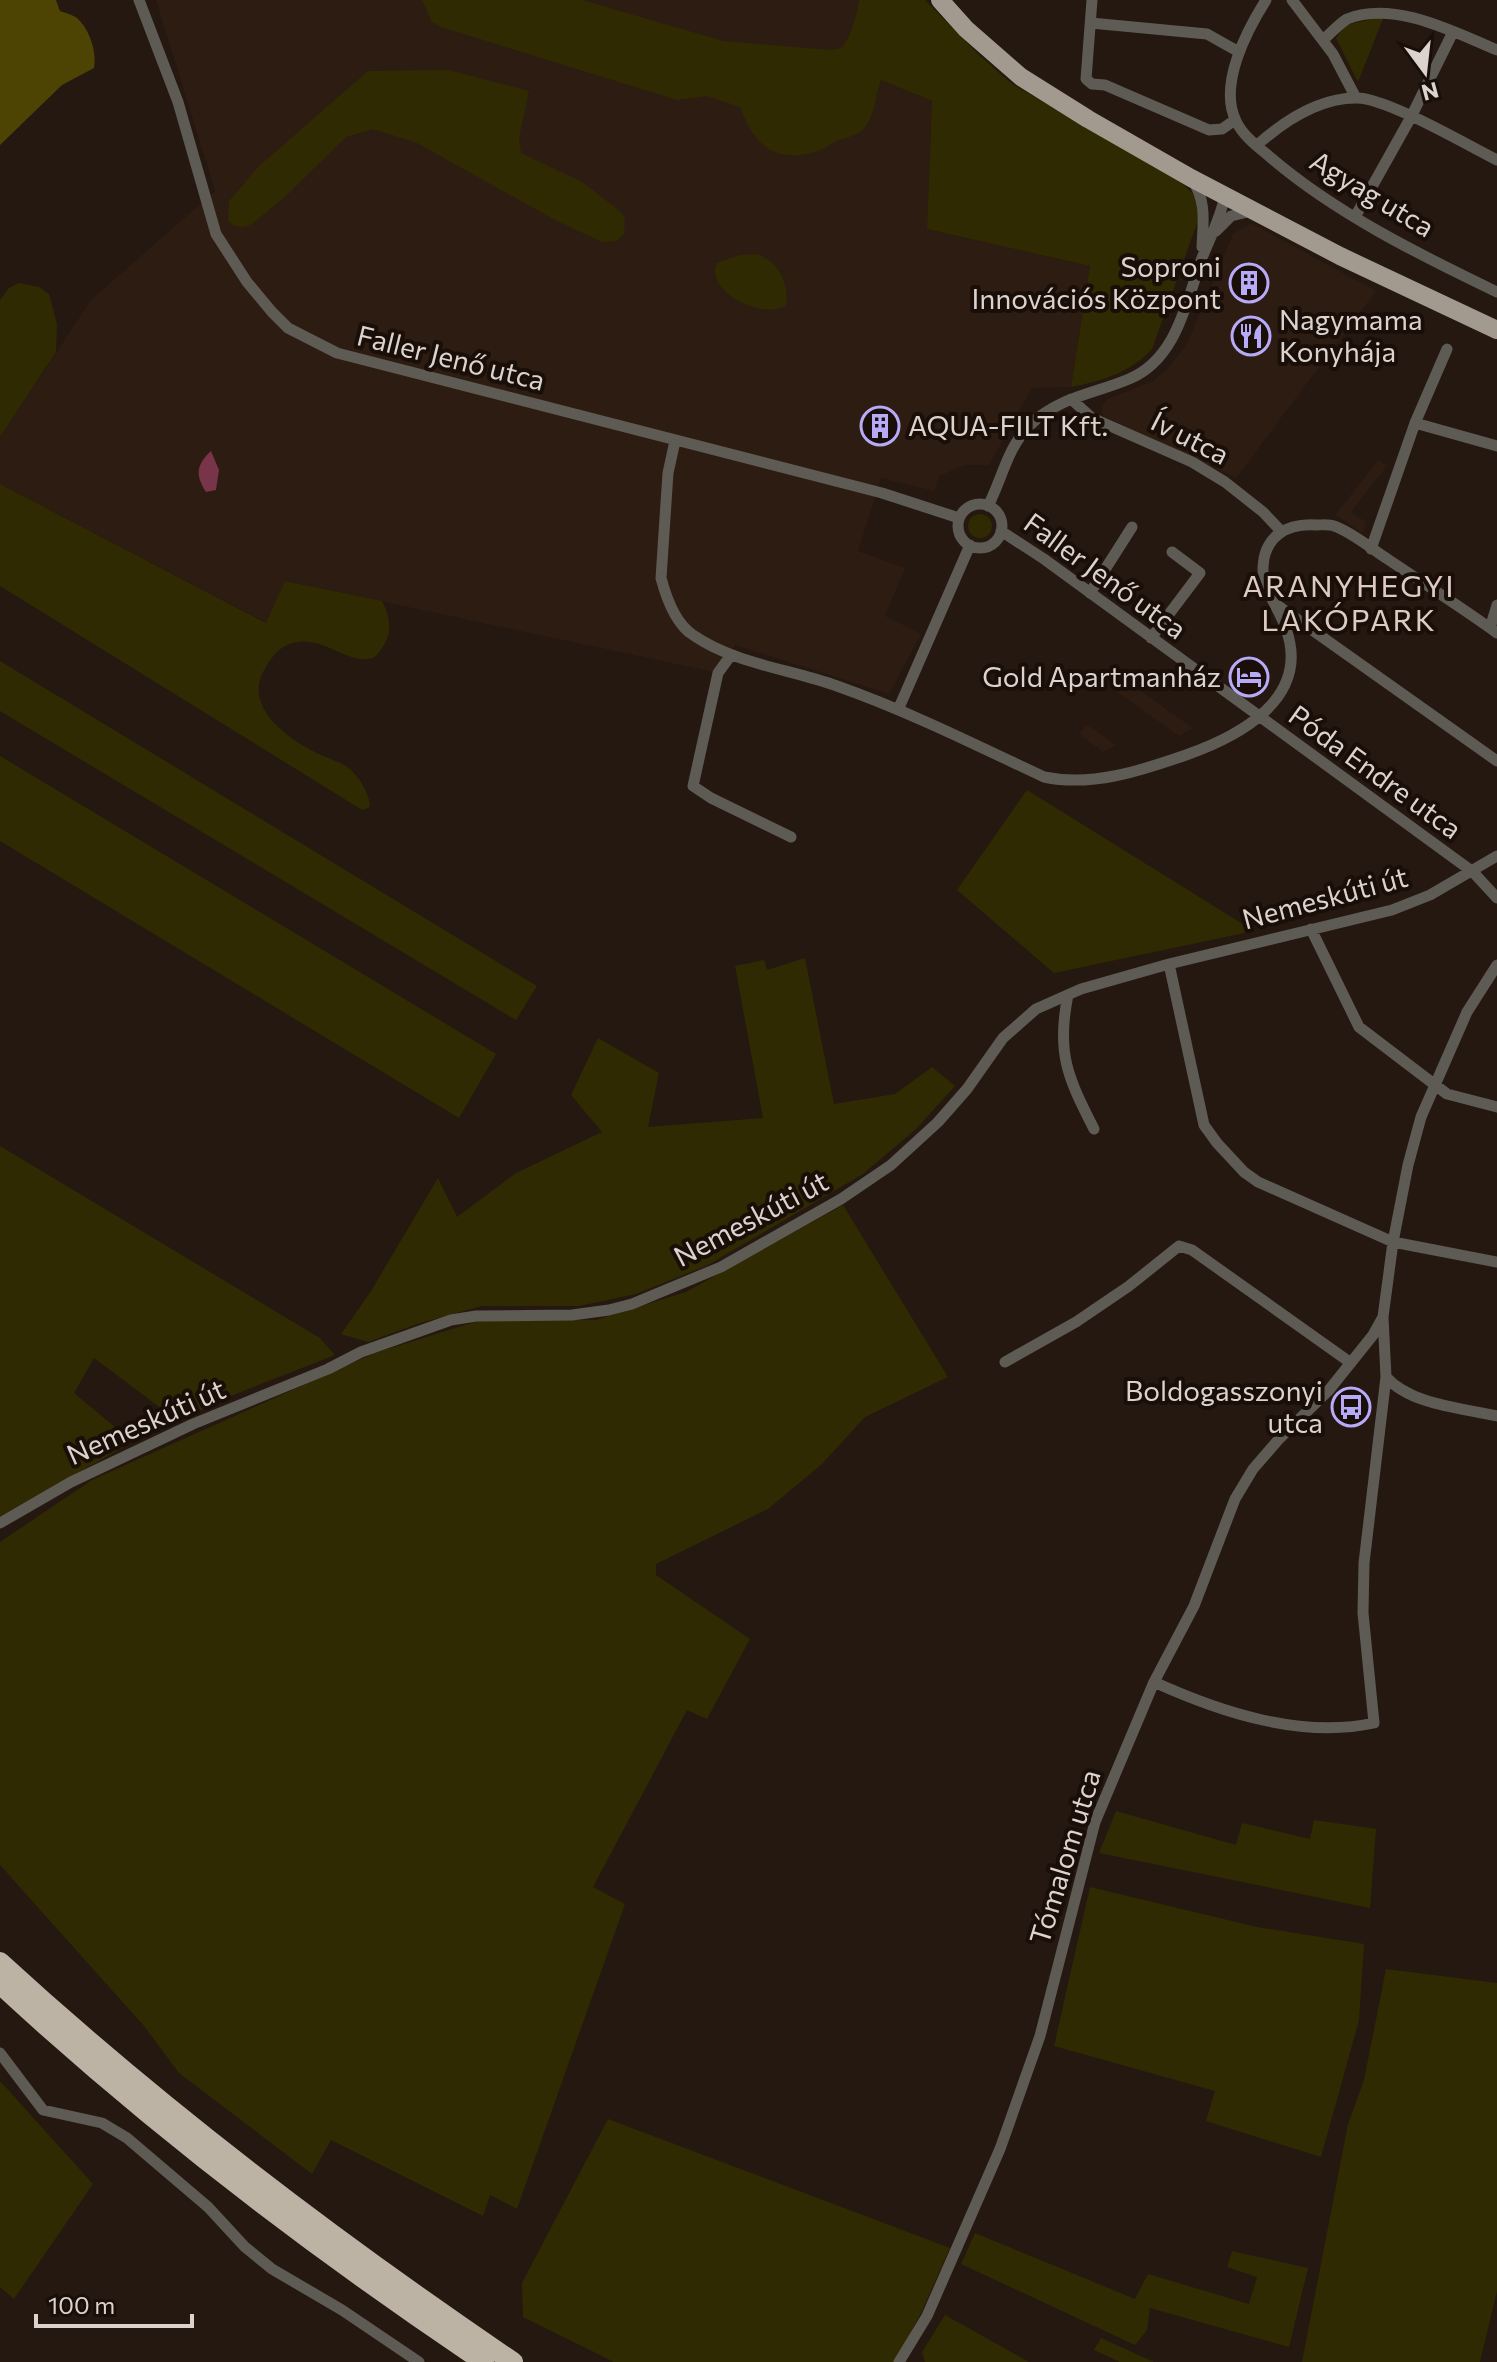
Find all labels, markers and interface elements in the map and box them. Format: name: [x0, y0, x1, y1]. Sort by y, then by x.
north arrow: [1385, 32, 1465, 112]
text: N: [1419, 77, 1442, 107]
street label: Agyag utca: [1304, 143, 1441, 243]
place label: Soproni Innovációs Központ: [971, 249, 1221, 315]
building icon: Soproni Innovációs Központ: [1228, 262, 1270, 304]
place label: Nagymama Konyhája: [1279, 302, 1423, 368]
restaurant icon: Nagymama Konyhája: [1230, 315, 1272, 357]
street label: Faller Jenő utca: [354, 317, 549, 397]
street label: Ív utca: [1146, 403, 1235, 471]
building icon: AQUA-FILT Kft.: [859, 405, 901, 447]
place label: AQUA-FILT Kft.: [908, 408, 1108, 442]
street label: Faller Jenő utca: [1018, 505, 1193, 645]
district label: ARANYHEGYI LAKÓPARK: [1242, 566, 1456, 637]
hotel icon: Gold Apartmanház: [1228, 656, 1270, 698]
place label: Gold Apartmanház: [982, 659, 1221, 693]
street label: Póda Endre utca: [1283, 697, 1469, 845]
street label: Nemeskúti út: [1238, 859, 1411, 935]
street label: Nemeskúti út: [668, 1163, 833, 1273]
street label: Nemeskúti út: [61, 1371, 230, 1471]
place label: Boldogasszonyi utca: [1125, 1373, 1323, 1439]
bus stop icon: Boldogasszonyi utca: [1330, 1386, 1372, 1428]
street label: Tómalom utca: [1021, 1765, 1107, 1948]
scale bar: [36, 2278, 192, 2328]
text: 100 m: [48, 2290, 115, 2319]

